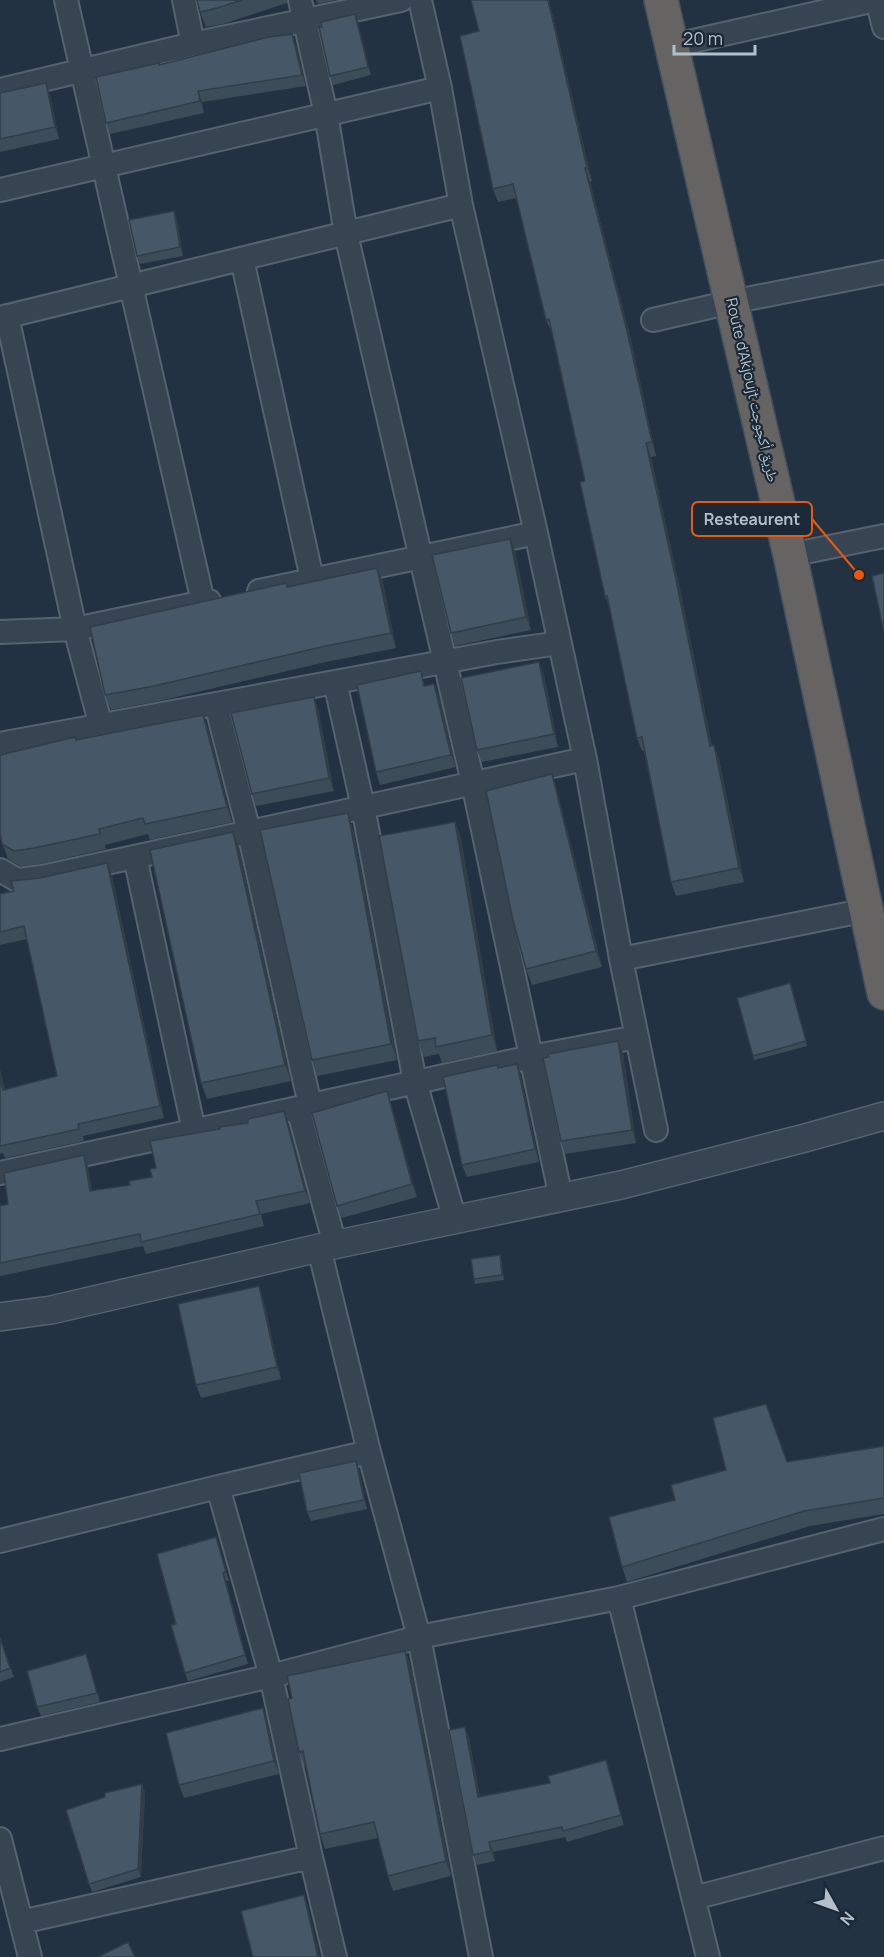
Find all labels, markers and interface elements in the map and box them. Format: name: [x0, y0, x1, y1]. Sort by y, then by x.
scale bar: [674, 18, 755, 56]
text: 20 m: [683, 26, 723, 50]
street label: Route d'Akjoujt طريق أكجوجت: [721, 296, 784, 484]
callout: Resteaurent: [692, 502, 812, 536]
text: Resteaurent: [704, 508, 800, 530]
north arrow: [806, 1879, 866, 1939]
text: N: [835, 1907, 860, 1930]

